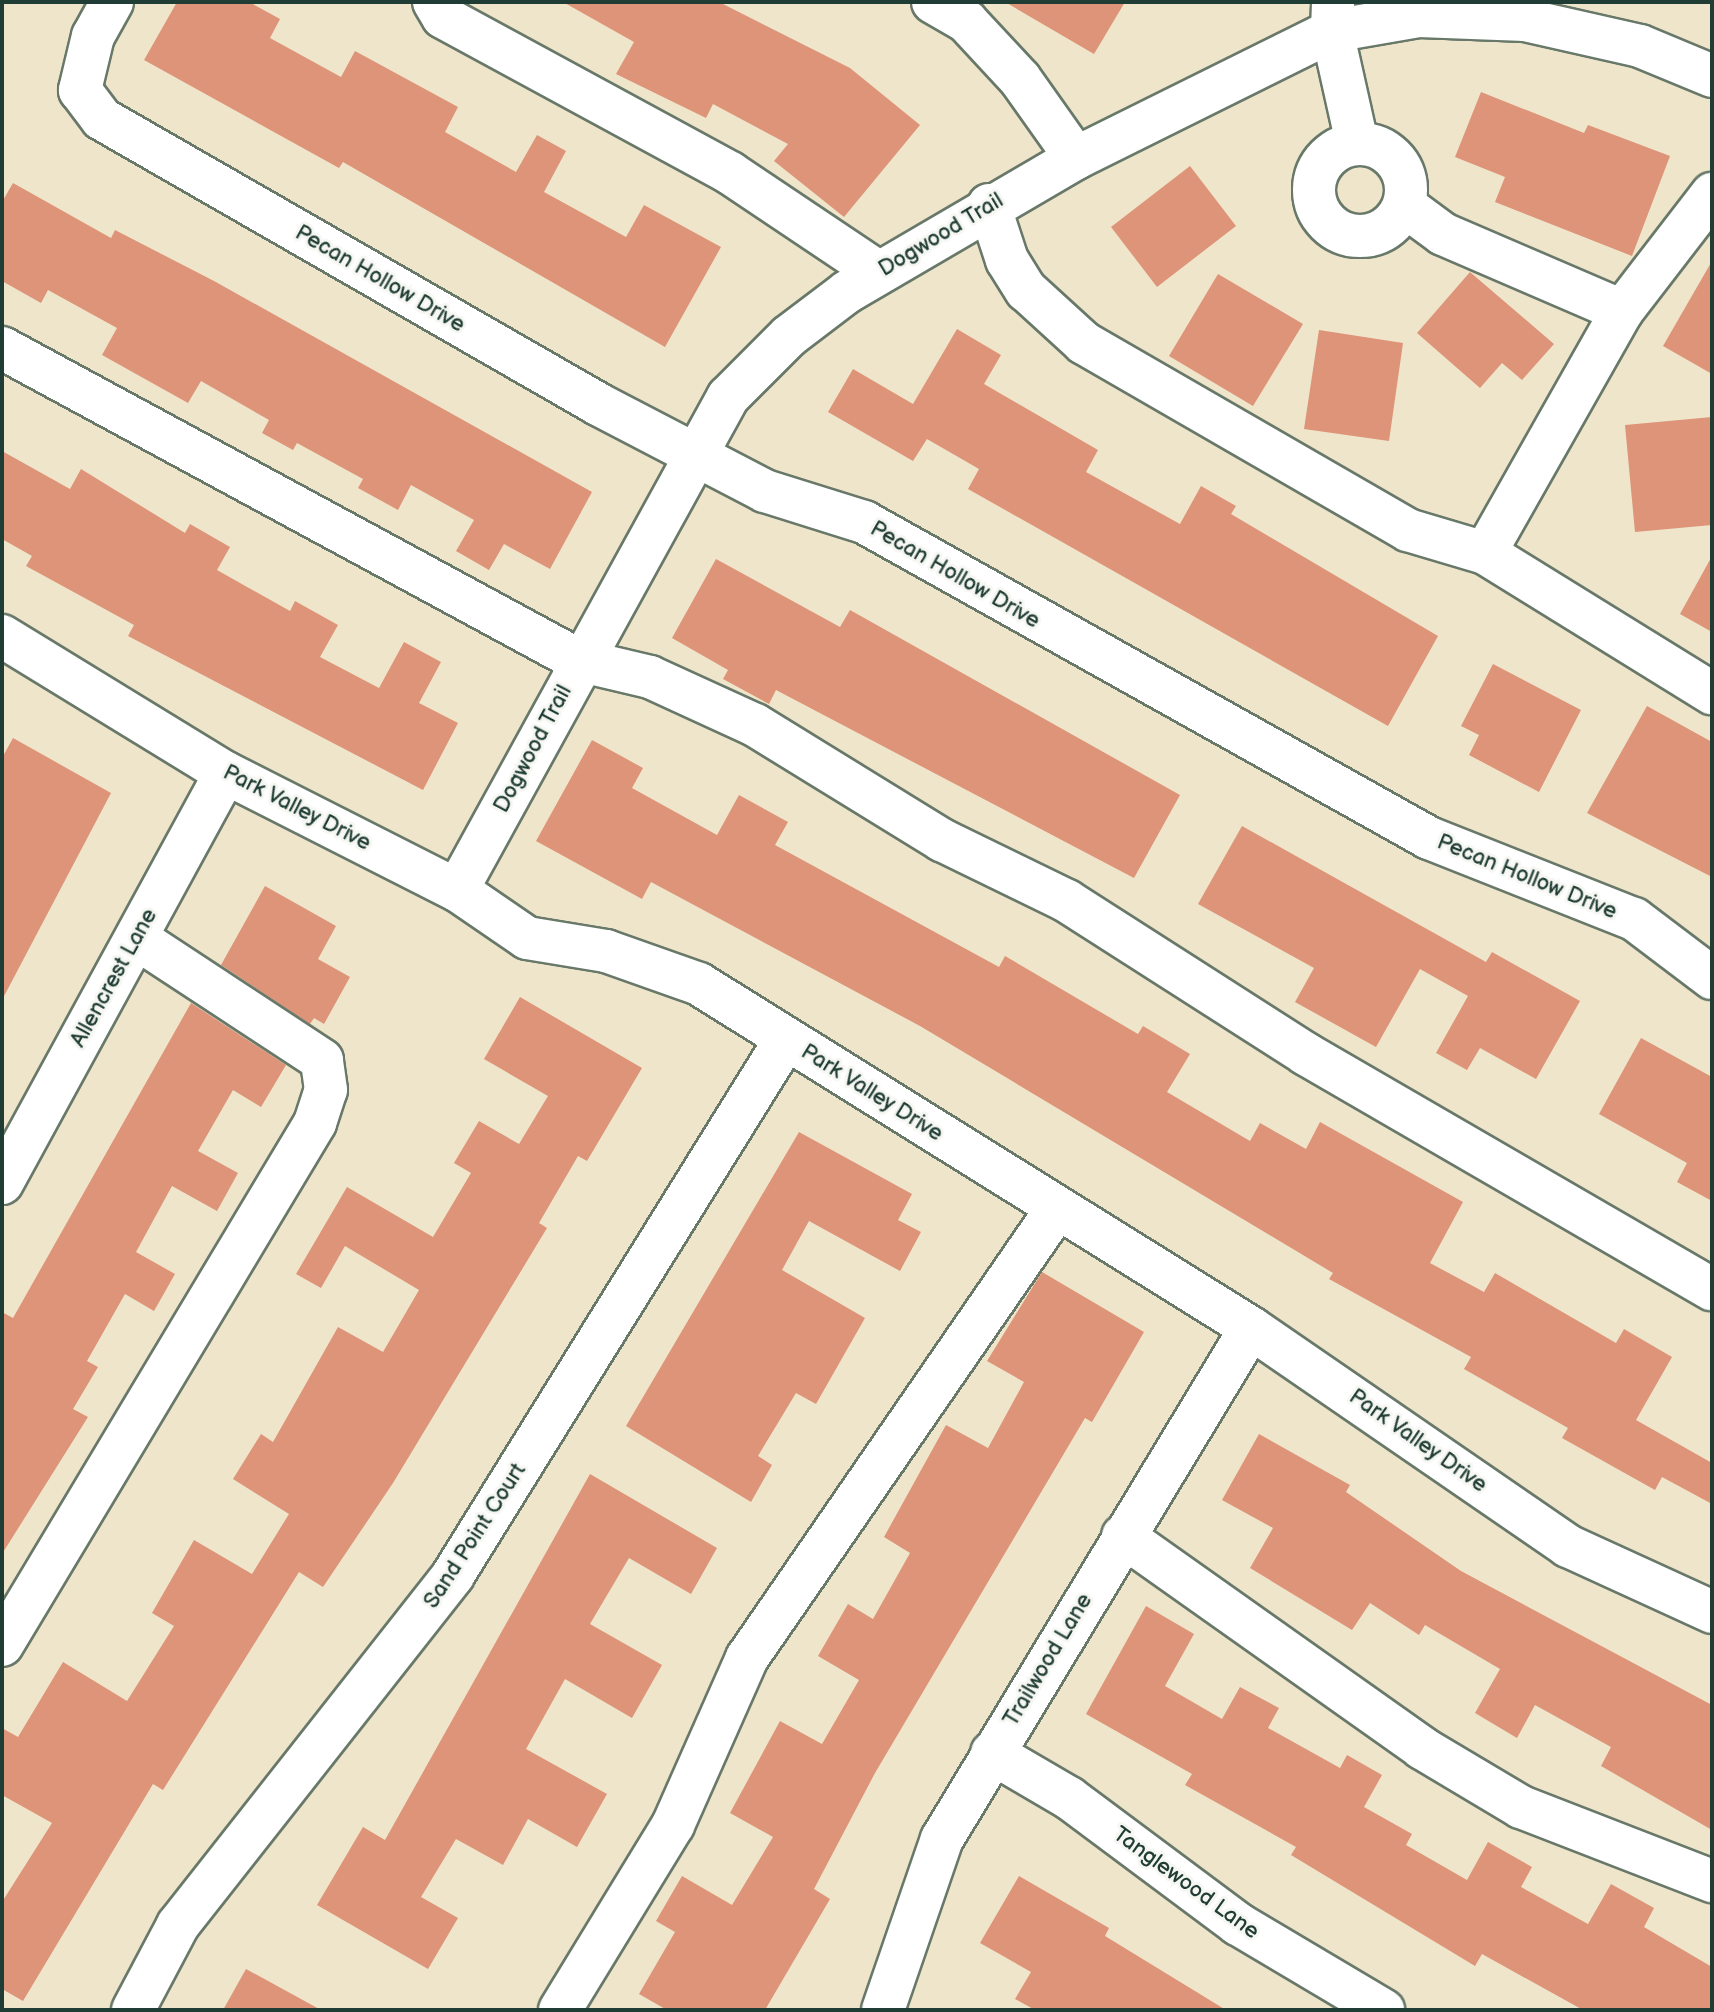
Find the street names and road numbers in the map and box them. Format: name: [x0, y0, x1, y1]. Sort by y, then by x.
street label: Dogwood Trail: [874, 187, 1008, 283]
street label: Pecan Hollow Drive: [290, 220, 470, 338]
street label: Pecan Hollow Drive: [865, 516, 1045, 634]
street label: Dogwood Trail: [488, 680, 578, 818]
street label: Park Valley Drive: [218, 759, 376, 857]
street label: Pecan Hollow Drive: [1433, 829, 1621, 925]
street label: Allencrest Lane: [65, 904, 163, 1052]
street label: Park Valley Drive: [795, 1038, 949, 1148]
street label: Park Valley Drive: [1343, 1383, 1493, 1499]
street label: Sand Point Court: [418, 1459, 532, 1613]
street label: Trailwood Lane: [998, 1589, 1098, 1731]
street label: Tanglewood Lane: [1108, 1821, 1264, 1945]

